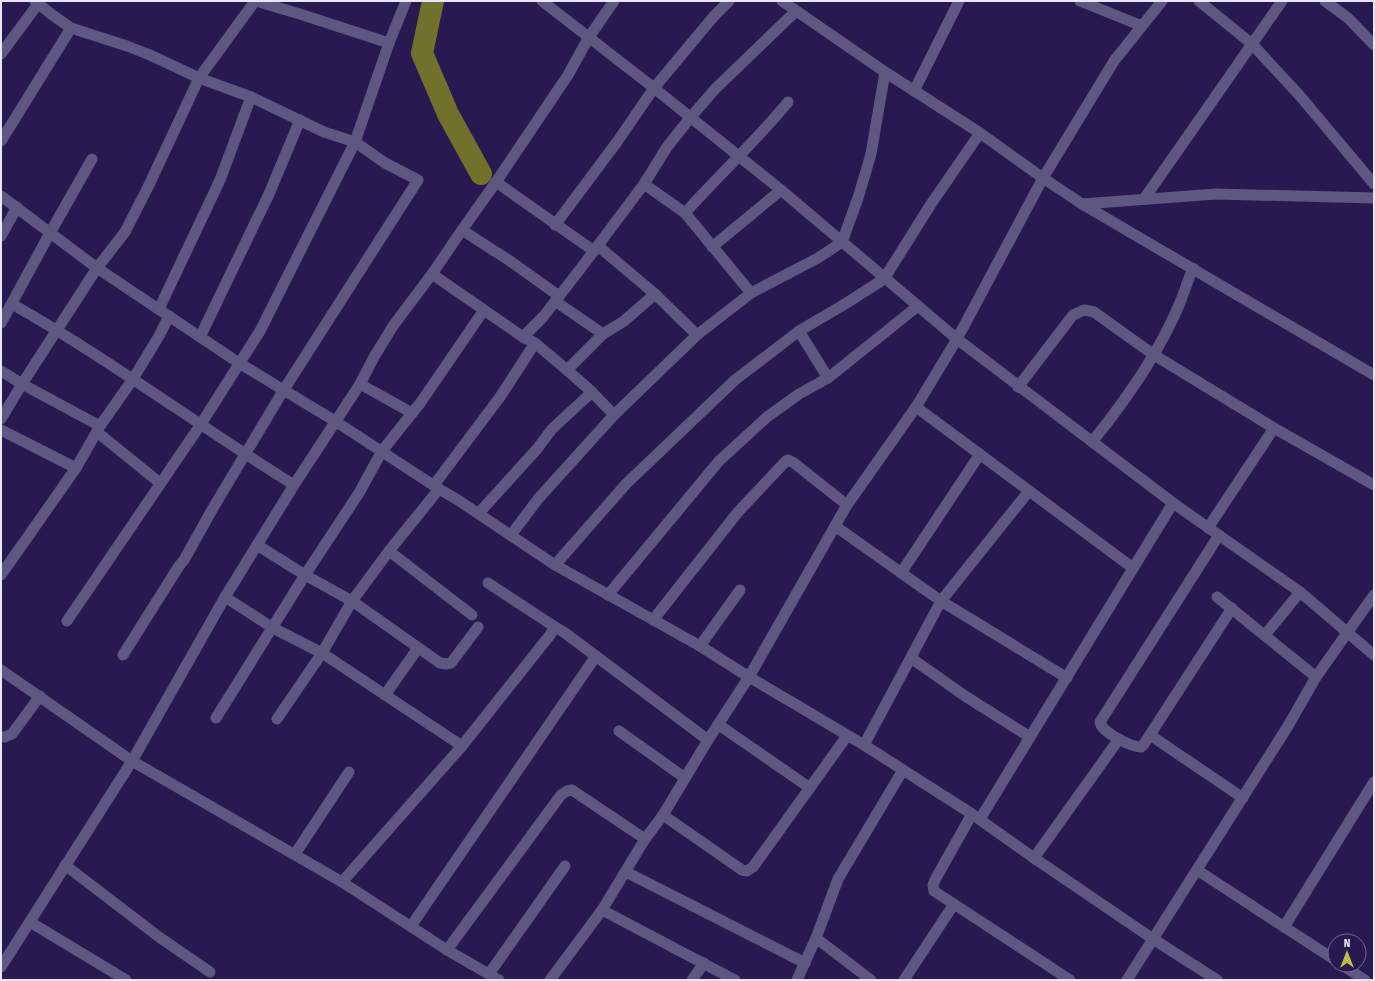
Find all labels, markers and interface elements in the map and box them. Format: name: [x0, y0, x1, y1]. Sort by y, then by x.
north arrow: [1327, 933, 1367, 973]
text: N: [1344, 937, 1350, 950]

